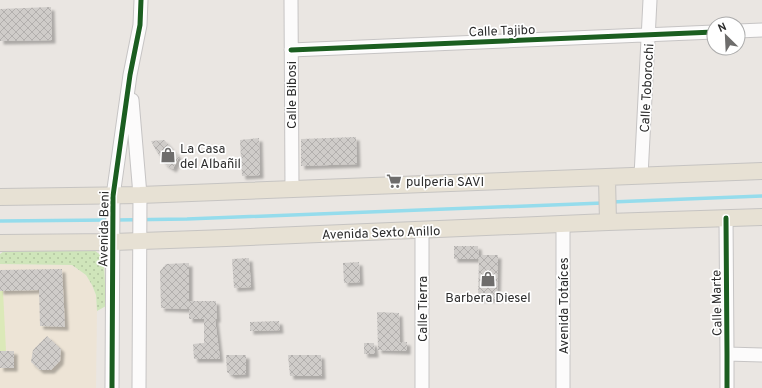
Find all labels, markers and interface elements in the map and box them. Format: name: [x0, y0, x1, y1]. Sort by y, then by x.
north arrow: [706, 16, 746, 56]
text: N: [716, 20, 729, 36]
street label: Calle Tajibo: [468, 23, 536, 41]
street label: Calle Toborochi: [638, 43, 658, 133]
street label: Calle Bibosi: [285, 61, 301, 129]
place label: La Casa del Albañil: [180, 142, 241, 173]
shop icon: La Casa del Albañil: [159, 146, 177, 164]
supermarket icon: pulperia SAVI: [385, 172, 403, 190]
place label: pulperia SAVI: [406, 175, 484, 191]
street label: Avenida Beni: [96, 191, 114, 267]
street label: Avenida Sexto Anillo: [322, 224, 441, 244]
street label: Avenida Totaíces: [557, 257, 573, 355]
shop icon: Barbera Diesel: [479, 270, 497, 288]
street label: Calle Marte: [709, 270, 727, 336]
street label: Calle Tierra: [416, 276, 432, 342]
place label: Barbera Diesel: [445, 291, 531, 307]

